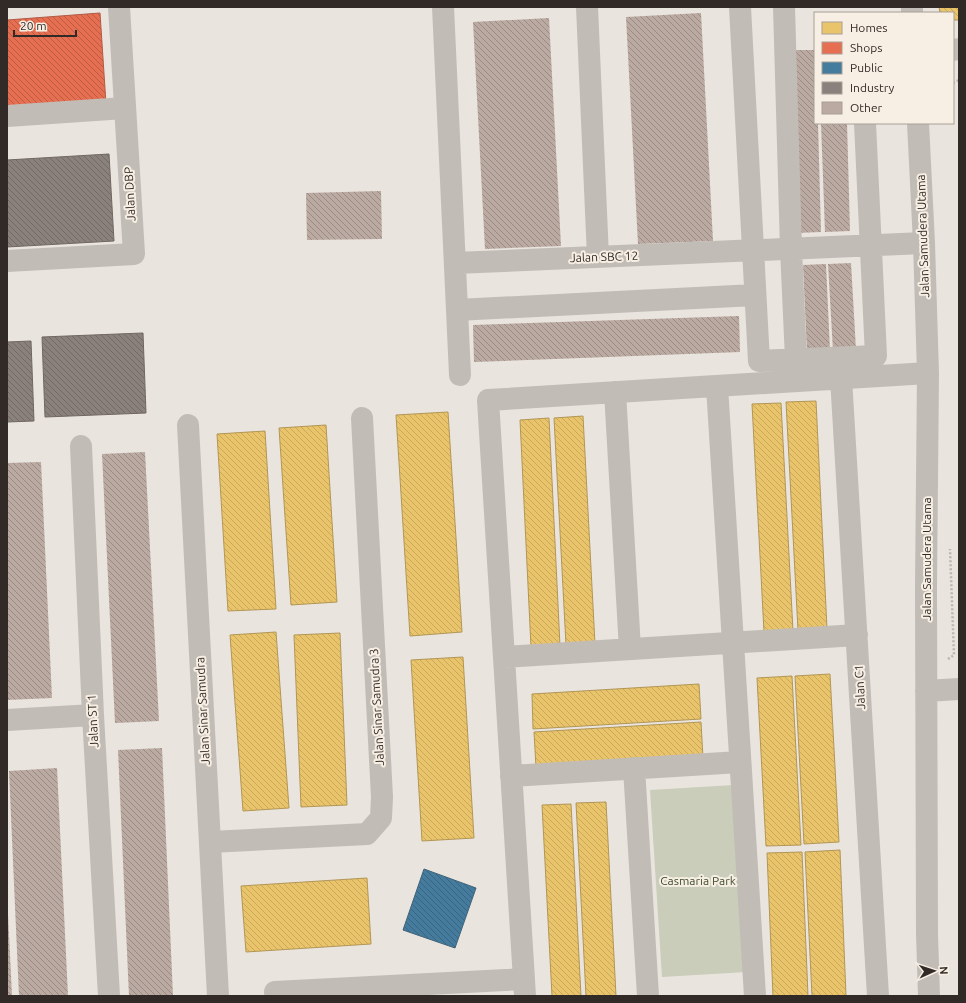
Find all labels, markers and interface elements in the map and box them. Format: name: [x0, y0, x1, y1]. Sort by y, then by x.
scale bar: [14, 12, 76, 38]
legend: [814, 12, 954, 124]
text: 20 m: [20, 19, 47, 32]
text: Homes: [850, 21, 888, 34]
text: Shops: [850, 41, 882, 54]
text: Public: [850, 61, 883, 74]
text: Industry: [850, 81, 895, 94]
text: Other: [850, 101, 883, 114]
street label: Jalan DBP: [122, 167, 137, 221]
street label: Jalan Samudera Utama: [914, 174, 931, 298]
street label: Jalan SBC 12: [569, 249, 638, 264]
street label: Jalan Samudera Utama: [920, 497, 933, 621]
street label: Jalan Sinar Samudra 3: [367, 648, 386, 766]
street label: Jalan Sinar Samudra: [193, 657, 212, 765]
street label: Jalan C1: [852, 664, 867, 710]
street label: Jalan ST 1: [85, 694, 100, 748]
park label: Casmaria Park: [660, 874, 736, 887]
north arrow: [914, 951, 954, 991]
text: N: [938, 966, 950, 975]

